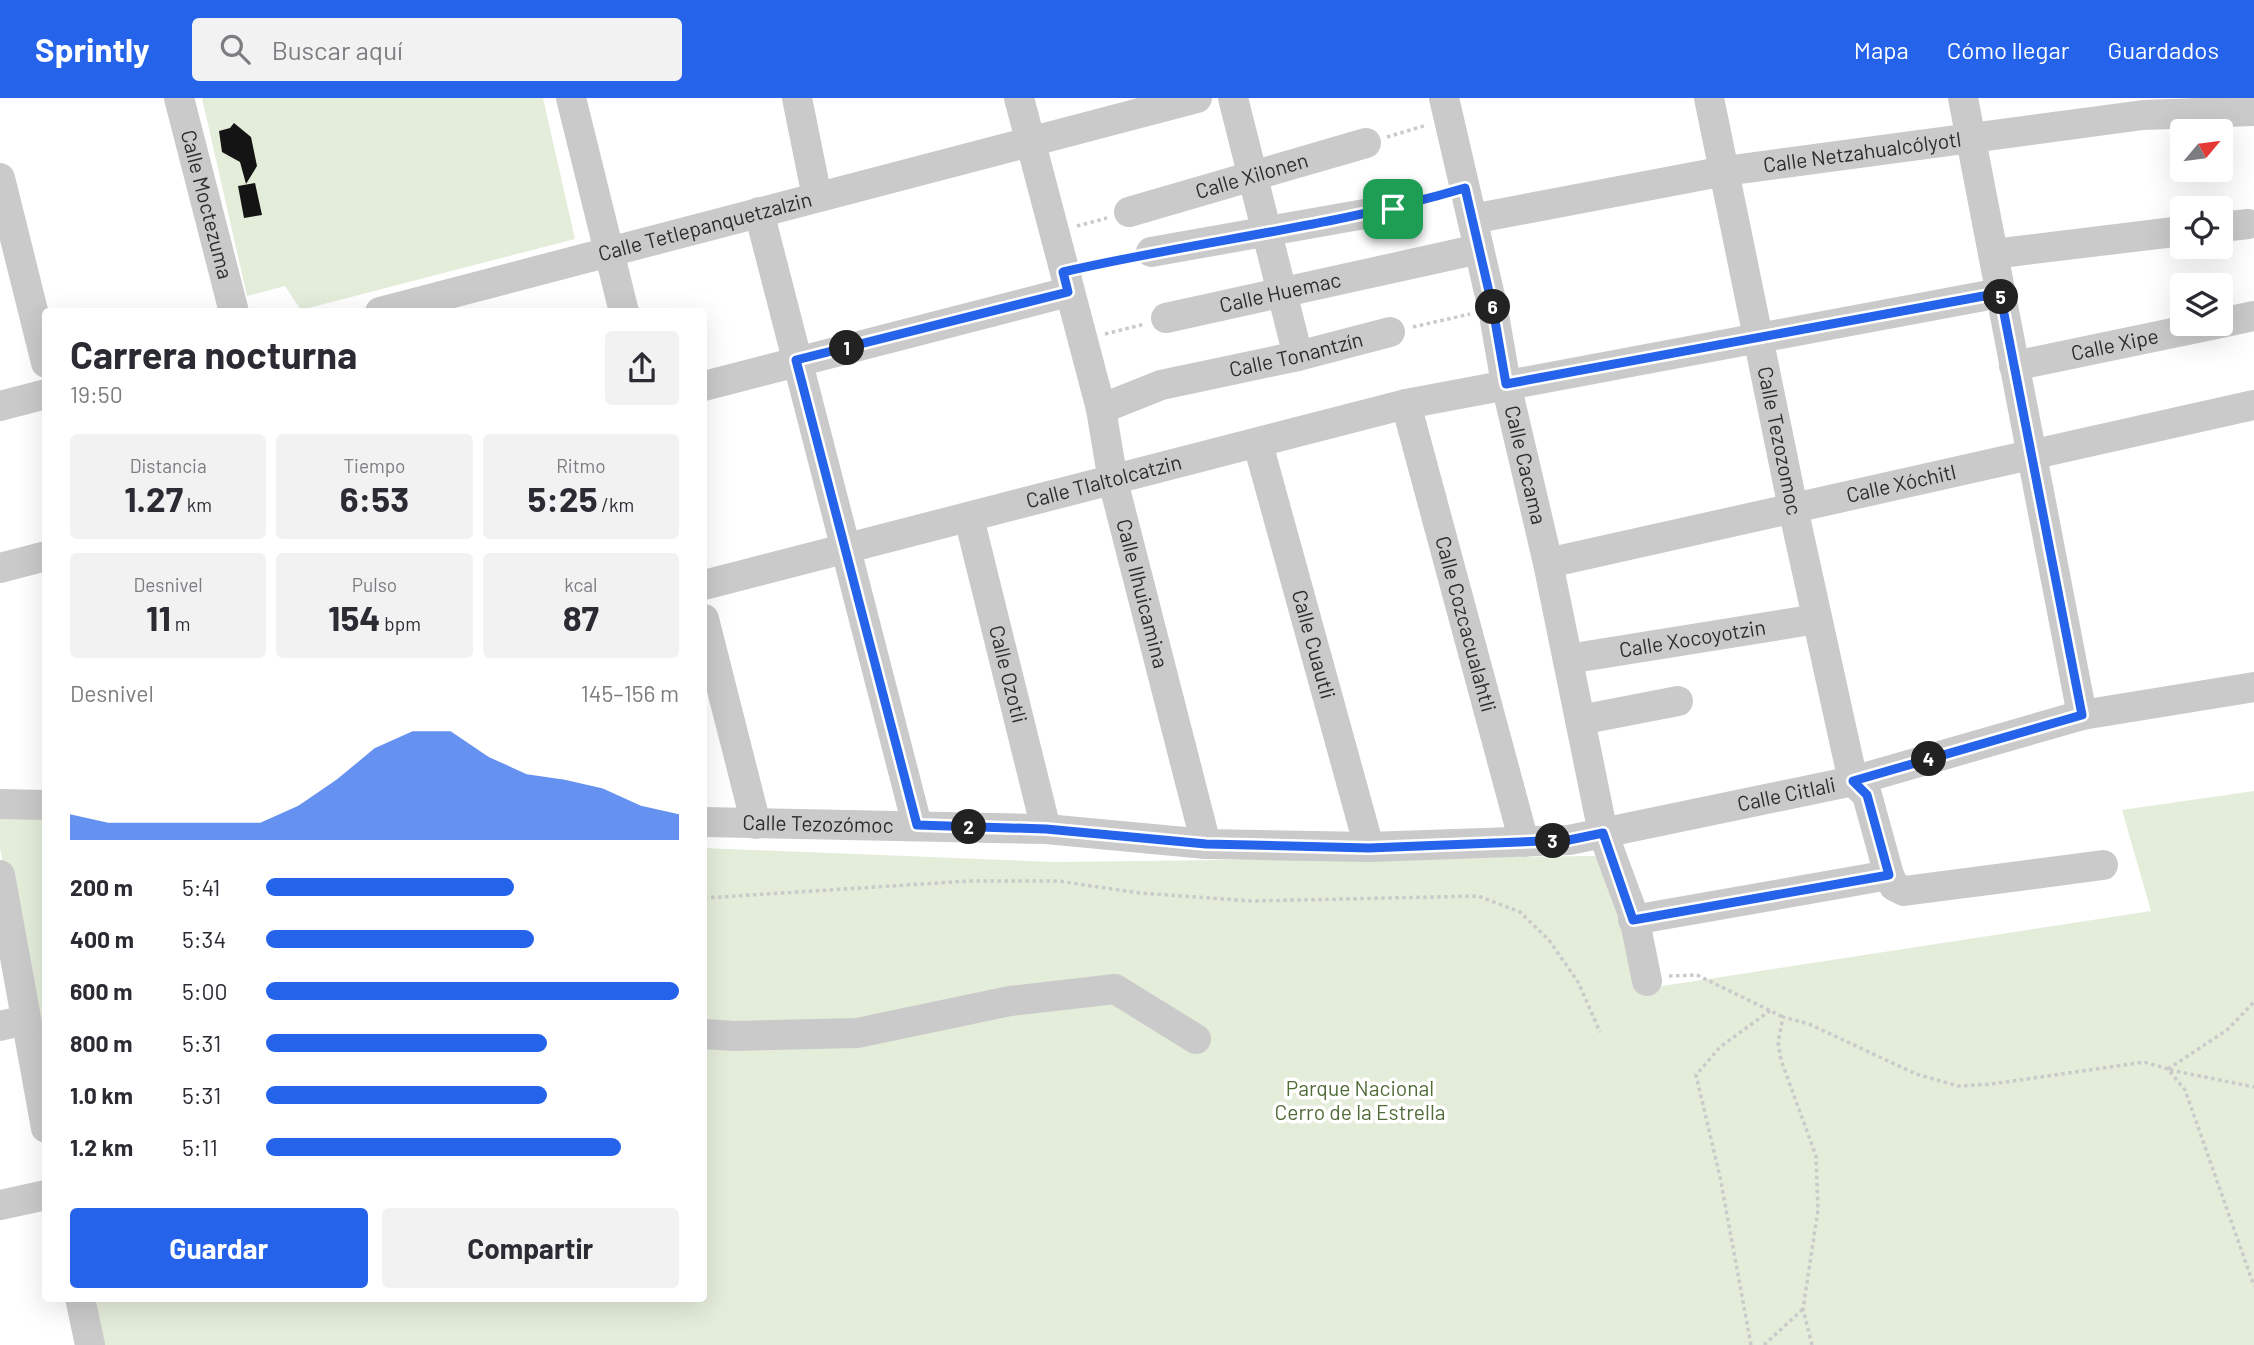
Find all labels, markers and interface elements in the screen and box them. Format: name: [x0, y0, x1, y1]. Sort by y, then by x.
search box: [192, 18, 682, 81]
text: Sprintly: [35, 29, 150, 69]
icon: search: [216, 30, 254, 68]
text: Buscar aquí: [272, 34, 403, 65]
text: Mapa: [1854, 35, 1909, 64]
text: Cómo llegar: [1947, 35, 2069, 64]
text: Guardados: [2107, 35, 2219, 64]
north arrow: [2170, 119, 2233, 182]
map controls: [2170, 119, 2233, 336]
street label: Calle Netzahualcólyotl: [1761, 125, 1963, 177]
street label: Calle Moctezuma: [177, 127, 239, 281]
street label: Calle Xilonen: [1192, 147, 1311, 203]
pin: [1363, 179, 1423, 239]
street label: Calle Tetlepanquetzalzin: [595, 185, 814, 265]
icon: arrive: [1374, 190, 1412, 228]
button: locate: [2170, 196, 2233, 259]
street label: Calle Huemac: [1217, 266, 1343, 317]
button: layers: [2170, 273, 2233, 336]
pin: 5: [1983, 280, 2018, 314]
text: 5: [1995, 285, 2006, 308]
pin: 6: [1476, 290, 1510, 325]
text: 6: [1487, 295, 1498, 318]
street label: Calle Xipe: [2069, 322, 2161, 365]
street label: Calle Tonantzín: [1227, 326, 1365, 381]
pin: 1: [830, 330, 864, 366]
text: Carrera nocturna: [70, 331, 357, 377]
button: share: [605, 331, 679, 405]
text: 1: [843, 336, 850, 359]
street label: Calle Tezozomoc: [1753, 364, 1808, 517]
text: 19:50: [70, 380, 123, 408]
street label: Calle Cacama: [1500, 403, 1553, 527]
street label: Calle Tlaltolcatzin: [1023, 448, 1184, 512]
text: Distancia: [130, 454, 207, 477]
text: Tiempo: [344, 454, 405, 477]
text: Ritmo: [556, 454, 605, 477]
street label: Calle Xóchitl: [1844, 458, 1958, 507]
text: 1.27: [124, 477, 183, 519]
text: 6:53: [340, 477, 409, 519]
text: 5:25: [527, 477, 598, 519]
text: km: [183, 493, 212, 516]
text: /km: [598, 493, 634, 516]
street label: Calle Ilhuicamina: [1112, 516, 1174, 671]
street label: Calle Cozcacualahtli: [1431, 533, 1502, 715]
text: Desnivel: [134, 573, 203, 596]
text: Pulso: [352, 573, 397, 596]
text: kcal: [564, 573, 597, 596]
street label: Calle Cuautli: [1288, 587, 1342, 702]
text: 11: [146, 596, 171, 638]
text: 154: [328, 596, 381, 638]
text: 87: [563, 596, 599, 638]
text: m: [171, 612, 190, 635]
text: bpm: [381, 612, 421, 635]
street label: Calle Xocoyotzin: [1617, 613, 1767, 662]
street label: Calle Ozotli: [985, 622, 1033, 725]
text: Desnivel: [70, 679, 154, 707]
text: 145–156 m: [581, 679, 679, 707]
pin: 4: [1912, 742, 1946, 776]
text: 4: [1923, 747, 1934, 770]
street label: Calle Citlali: [1735, 771, 1838, 816]
street label: Calle Tezozómoc: [742, 809, 894, 837]
pin: 2: [951, 810, 986, 844]
text: 2: [963, 815, 974, 838]
pin: 3: [1536, 824, 1570, 858]
text: 3: [1547, 829, 1558, 852]
text: 200 m: [70, 873, 133, 901]
text: 5:41: [182, 873, 220, 901]
text: 400 m: [70, 925, 134, 953]
text: 5:34: [182, 925, 226, 953]
text: 600 m: [70, 977, 132, 1005]
text: 5:00: [182, 977, 228, 1005]
text: 800 m: [70, 1029, 132, 1057]
text: 5:31: [182, 1029, 221, 1057]
park label: Parque Nacional Cerro de la Estrella: [1275, 1075, 1445, 1124]
text: 1.0 km: [70, 1081, 133, 1109]
text: 5:31: [182, 1081, 221, 1109]
text: 1.2 km: [70, 1133, 133, 1161]
text: 5:11: [182, 1133, 218, 1161]
button: Guardar: [70, 1208, 368, 1288]
button: Compartir: [382, 1208, 679, 1288]

